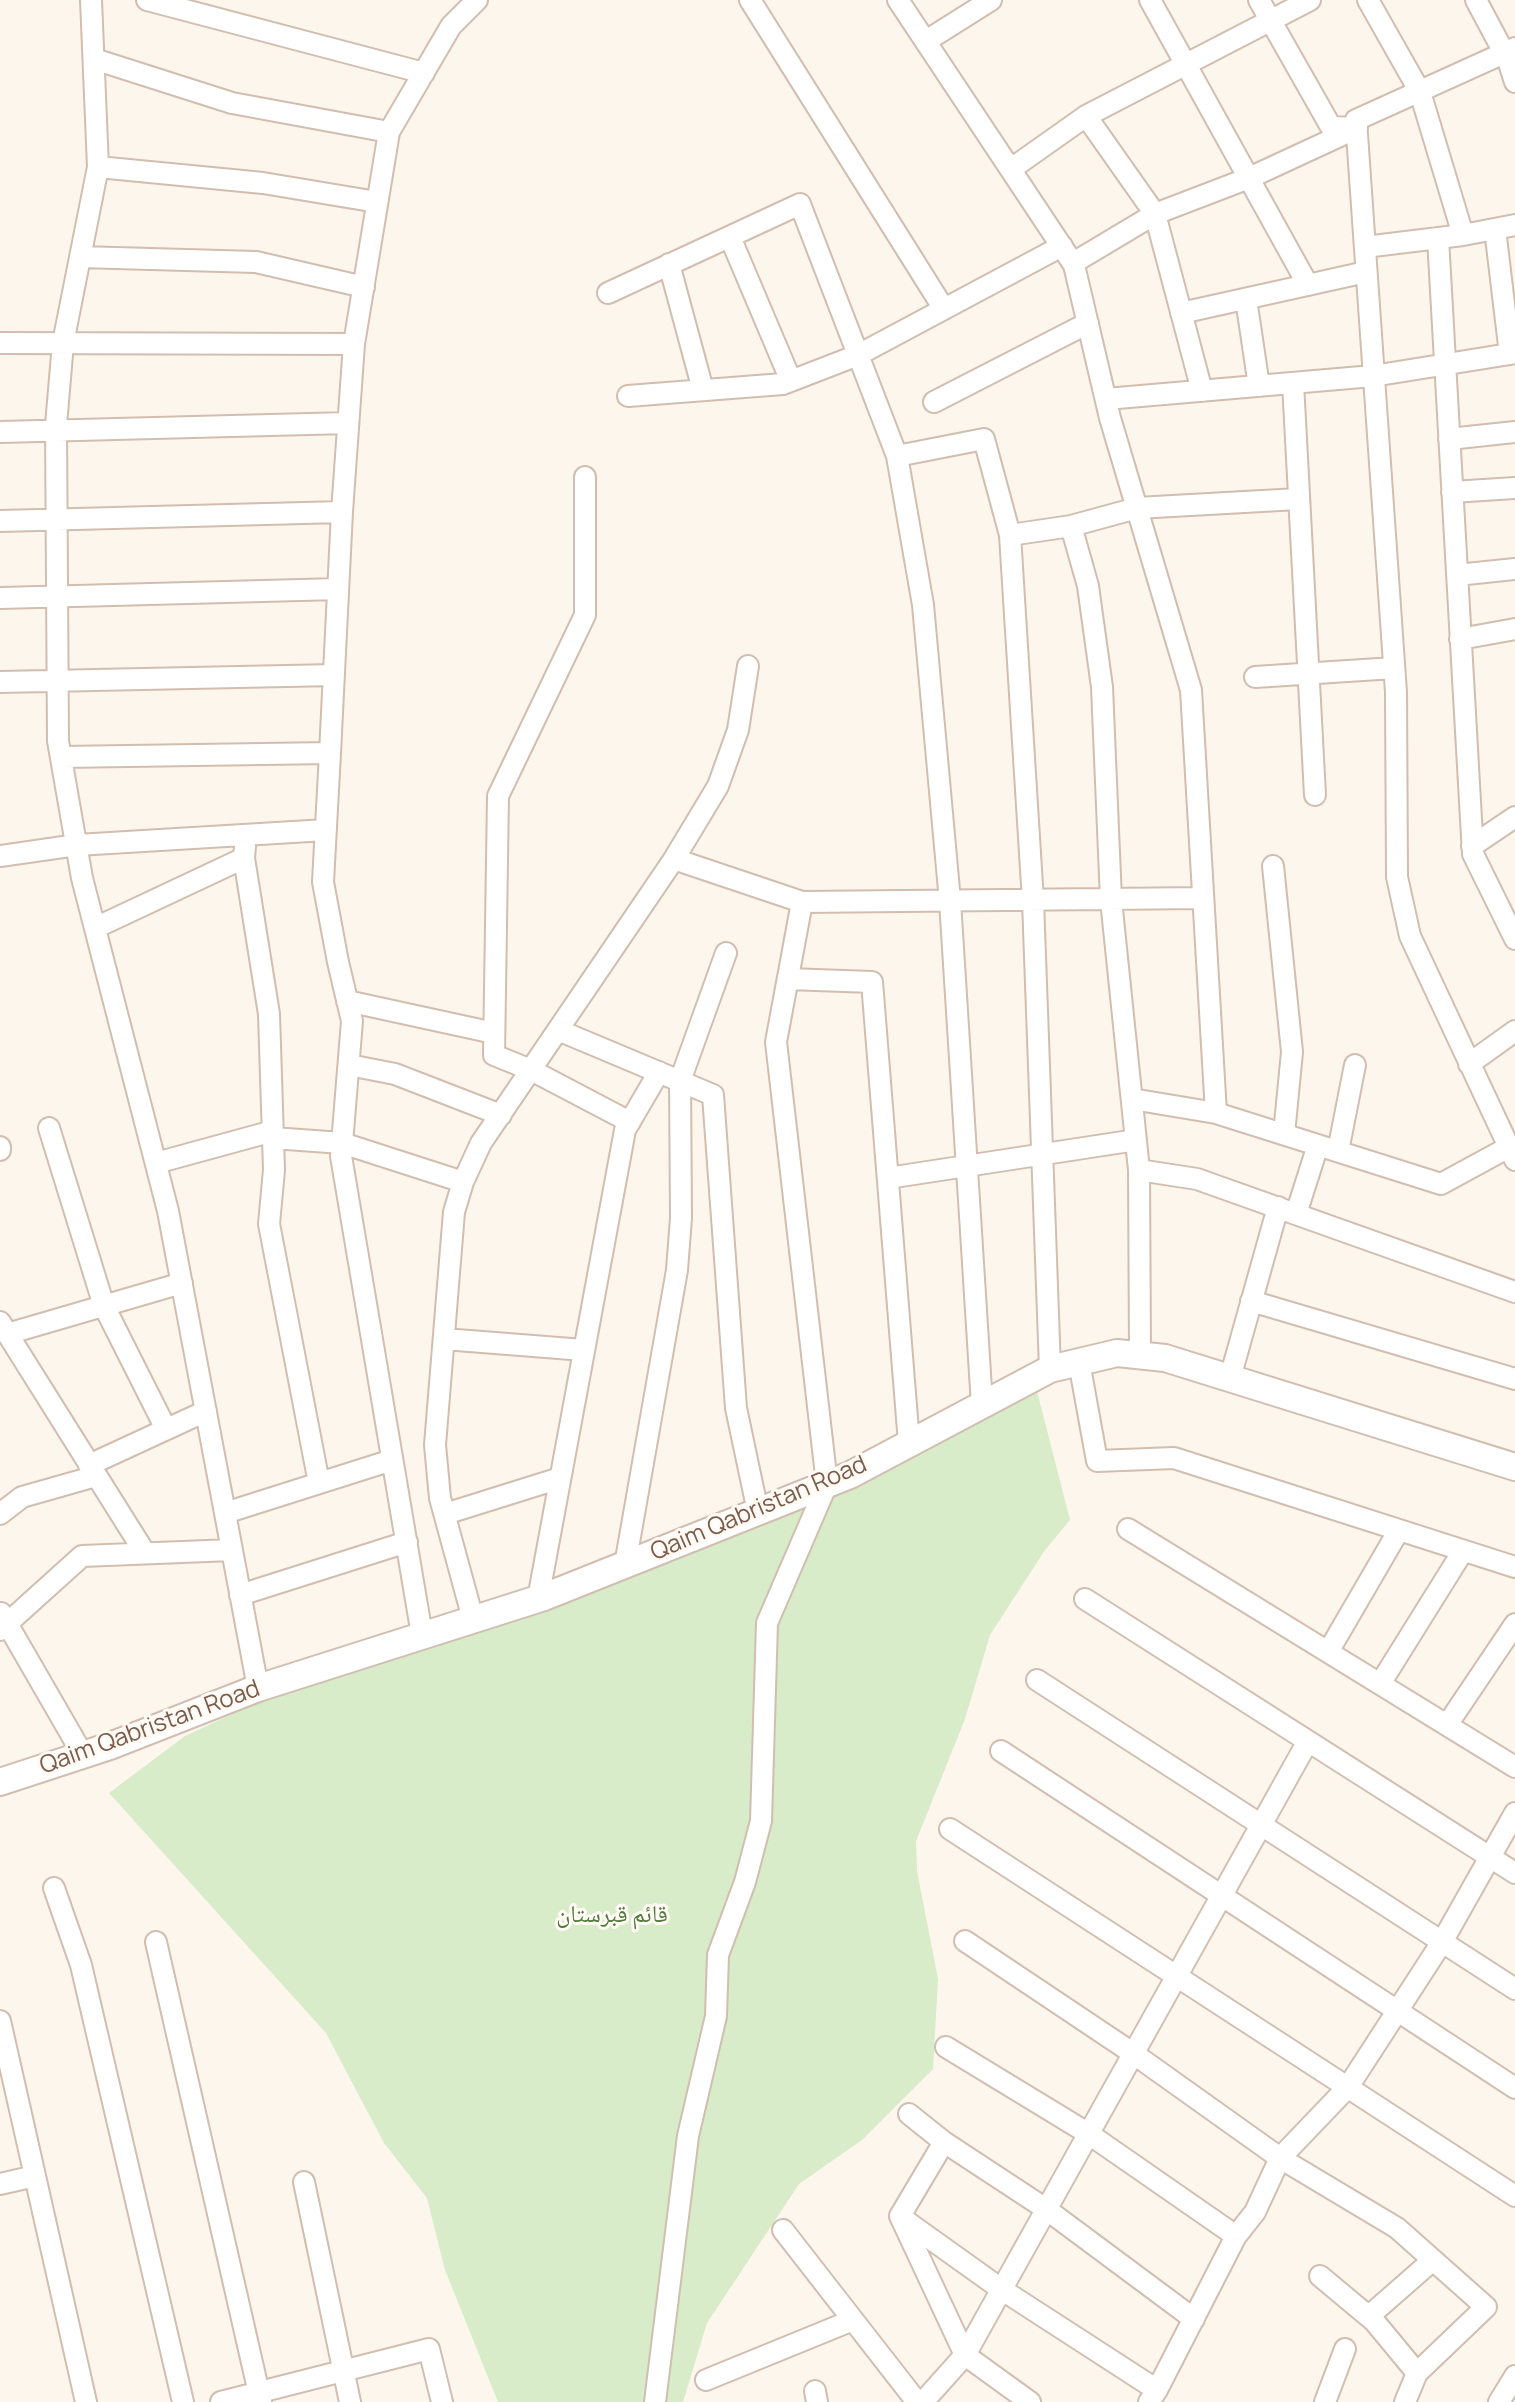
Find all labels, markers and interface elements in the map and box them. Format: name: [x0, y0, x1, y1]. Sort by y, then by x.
street label: Qaim Qabristan Road: [647, 1450, 871, 1568]
street label: Qaim Qabristan Road: [36, 1675, 264, 1781]
park label: قائم قبرستان: [556, 1901, 668, 1929]

